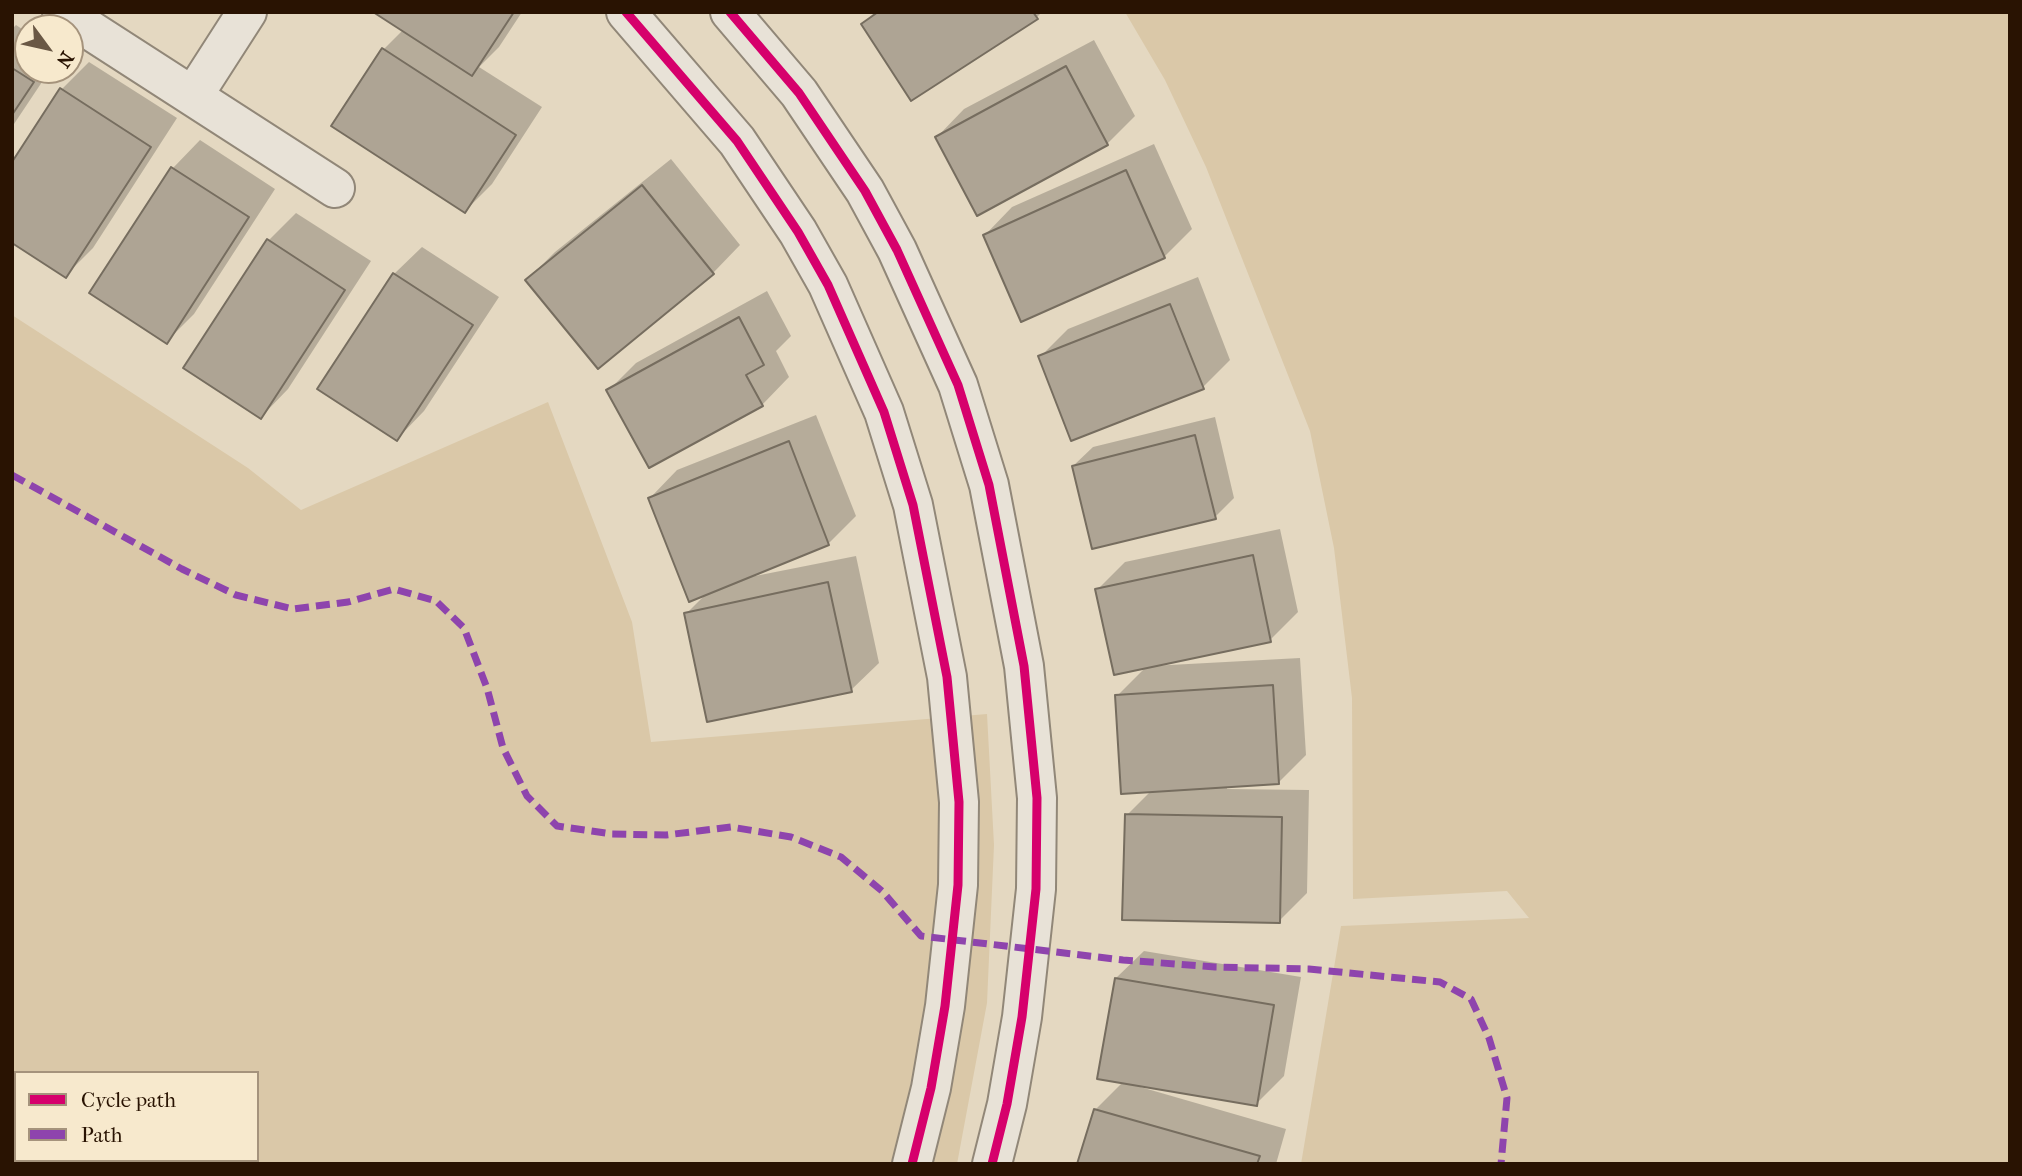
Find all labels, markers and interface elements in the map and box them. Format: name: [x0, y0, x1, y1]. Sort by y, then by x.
north arrow: [14, 14, 84, 84]
text: N: [52, 47, 78, 71]
legend: [14, 1071, 259, 1162]
text: Cycle path: [81, 1088, 176, 1112]
text: Path: [81, 1123, 122, 1147]

